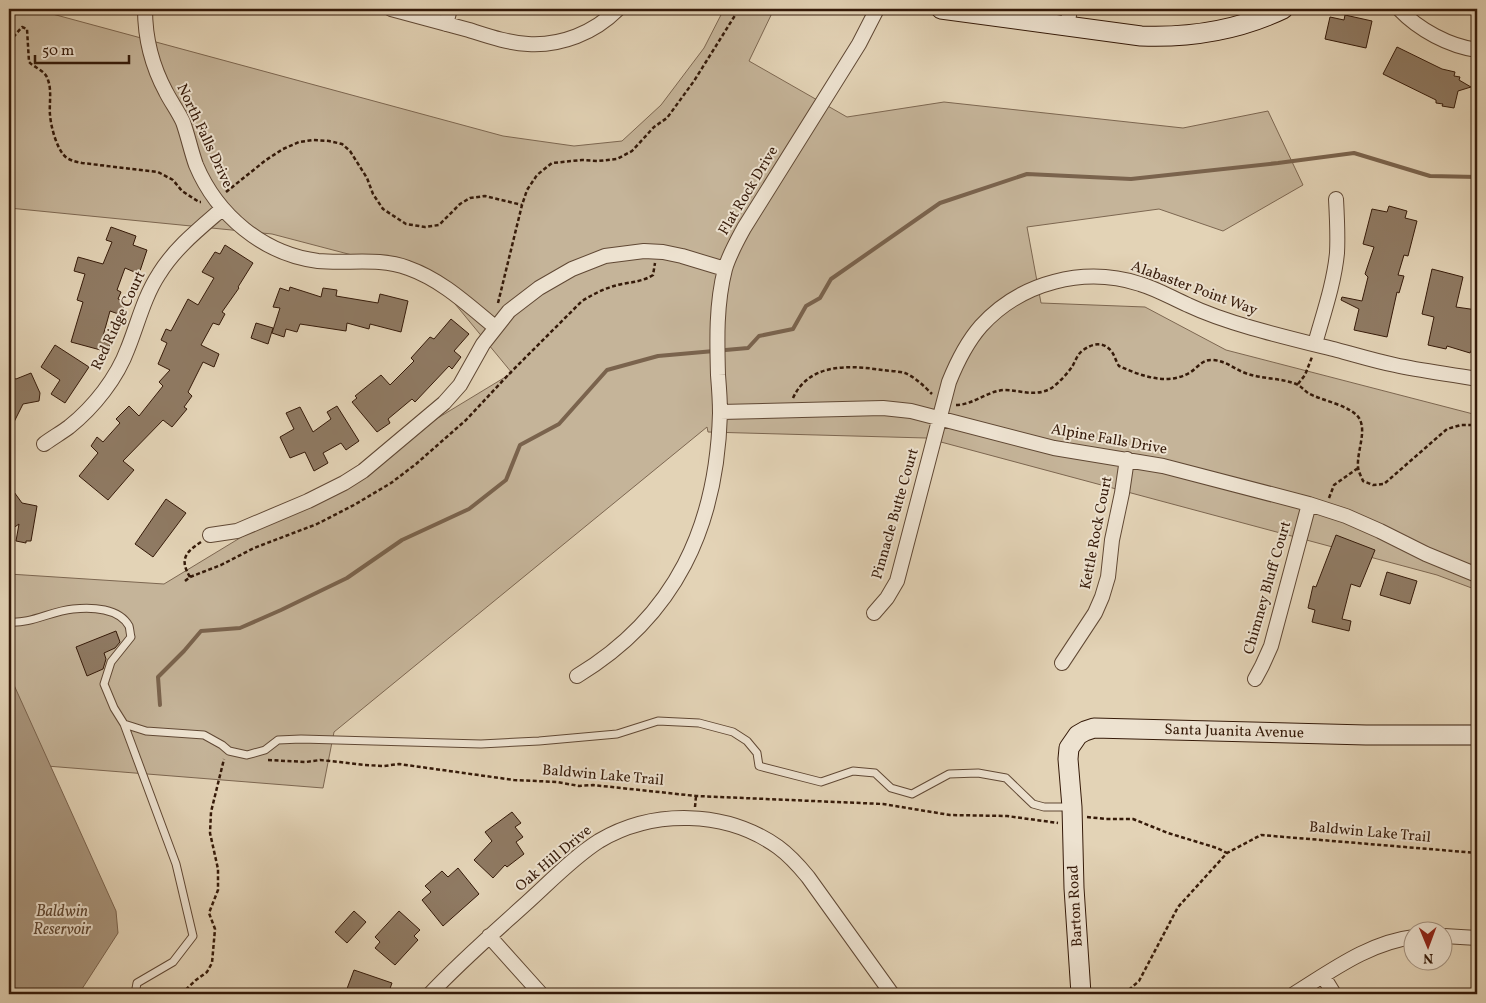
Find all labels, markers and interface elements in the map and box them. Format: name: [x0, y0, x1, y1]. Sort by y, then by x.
scale bar: [35, 32, 129, 64]
text: 50 m: [42, 41, 74, 62]
street label: North Falls Drive: [171, 80, 237, 192]
street label: Flat Rock Drive: [714, 143, 784, 239]
street label: Alabaster Point Way: [1128, 256, 1260, 322]
street label: Red Ridge Court: [87, 268, 151, 374]
street label: Alpine Falls Drive: [1049, 419, 1169, 461]
street label: Pinnacle Butte Court: [867, 446, 925, 582]
street label: Kettle Rock Court: [1076, 475, 1118, 591]
street label: Chimney Bluff Court: [1239, 519, 1297, 657]
street label: Santa Juanita Avenue: [1164, 719, 1304, 744]
street label: Baldwin Lake Trail: [541, 760, 665, 792]
street label: Baldwin Lake Trail: [1308, 817, 1432, 849]
street label: Oak Hill Drive: [511, 821, 597, 897]
street label: Barton Road: [1063, 864, 1089, 948]
water label: Baldwin Reservoir: [33, 901, 92, 941]
north arrow: [1404, 920, 1454, 970]
text: N: [1423, 948, 1433, 967]

